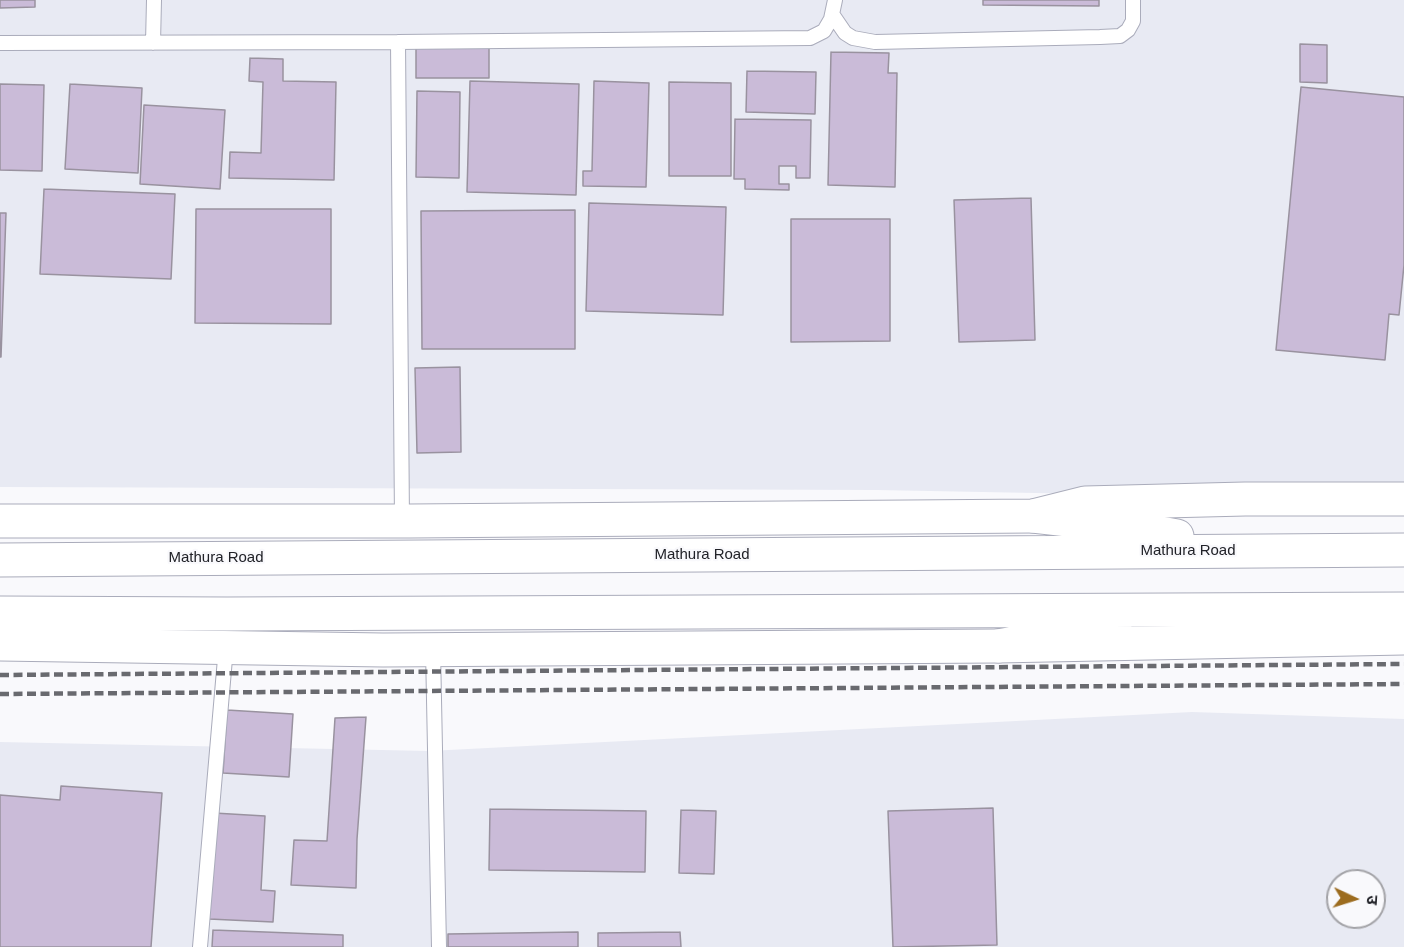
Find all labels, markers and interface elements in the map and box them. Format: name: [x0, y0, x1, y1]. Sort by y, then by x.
street label: Mathura Road: [1140, 542, 1236, 560]
street label: Mathura Road: [654, 546, 750, 564]
street label: Mathura Road: [168, 549, 264, 567]
north arrow: [1326, 869, 1386, 929]
text: उ: [1364, 895, 1381, 905]

